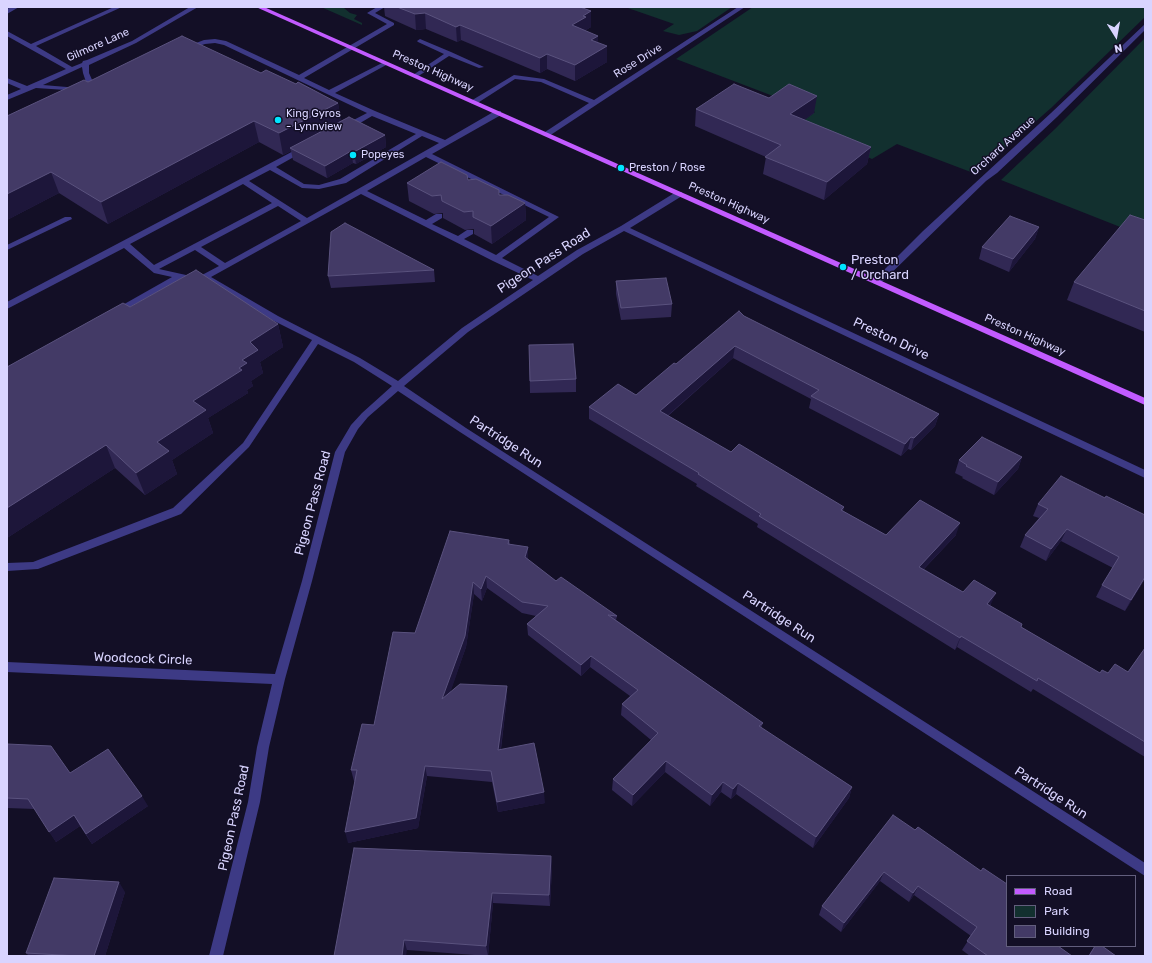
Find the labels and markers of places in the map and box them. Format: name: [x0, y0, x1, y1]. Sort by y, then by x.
place label: King Gyros - Lynnview: [286, 107, 342, 133]
marker: King Gyros - Lynnview: [273, 115, 283, 125]
place label: Popeyes: [361, 148, 404, 162]
marker: Popeyes: [348, 150, 358, 160]
place label: Preston / Rose: [629, 161, 705, 175]
marker: Preston / Rose: [616, 163, 626, 173]
place label: Preston / Orchard: [851, 252, 909, 283]
marker: Preston / Orchard: [838, 262, 848, 272]

